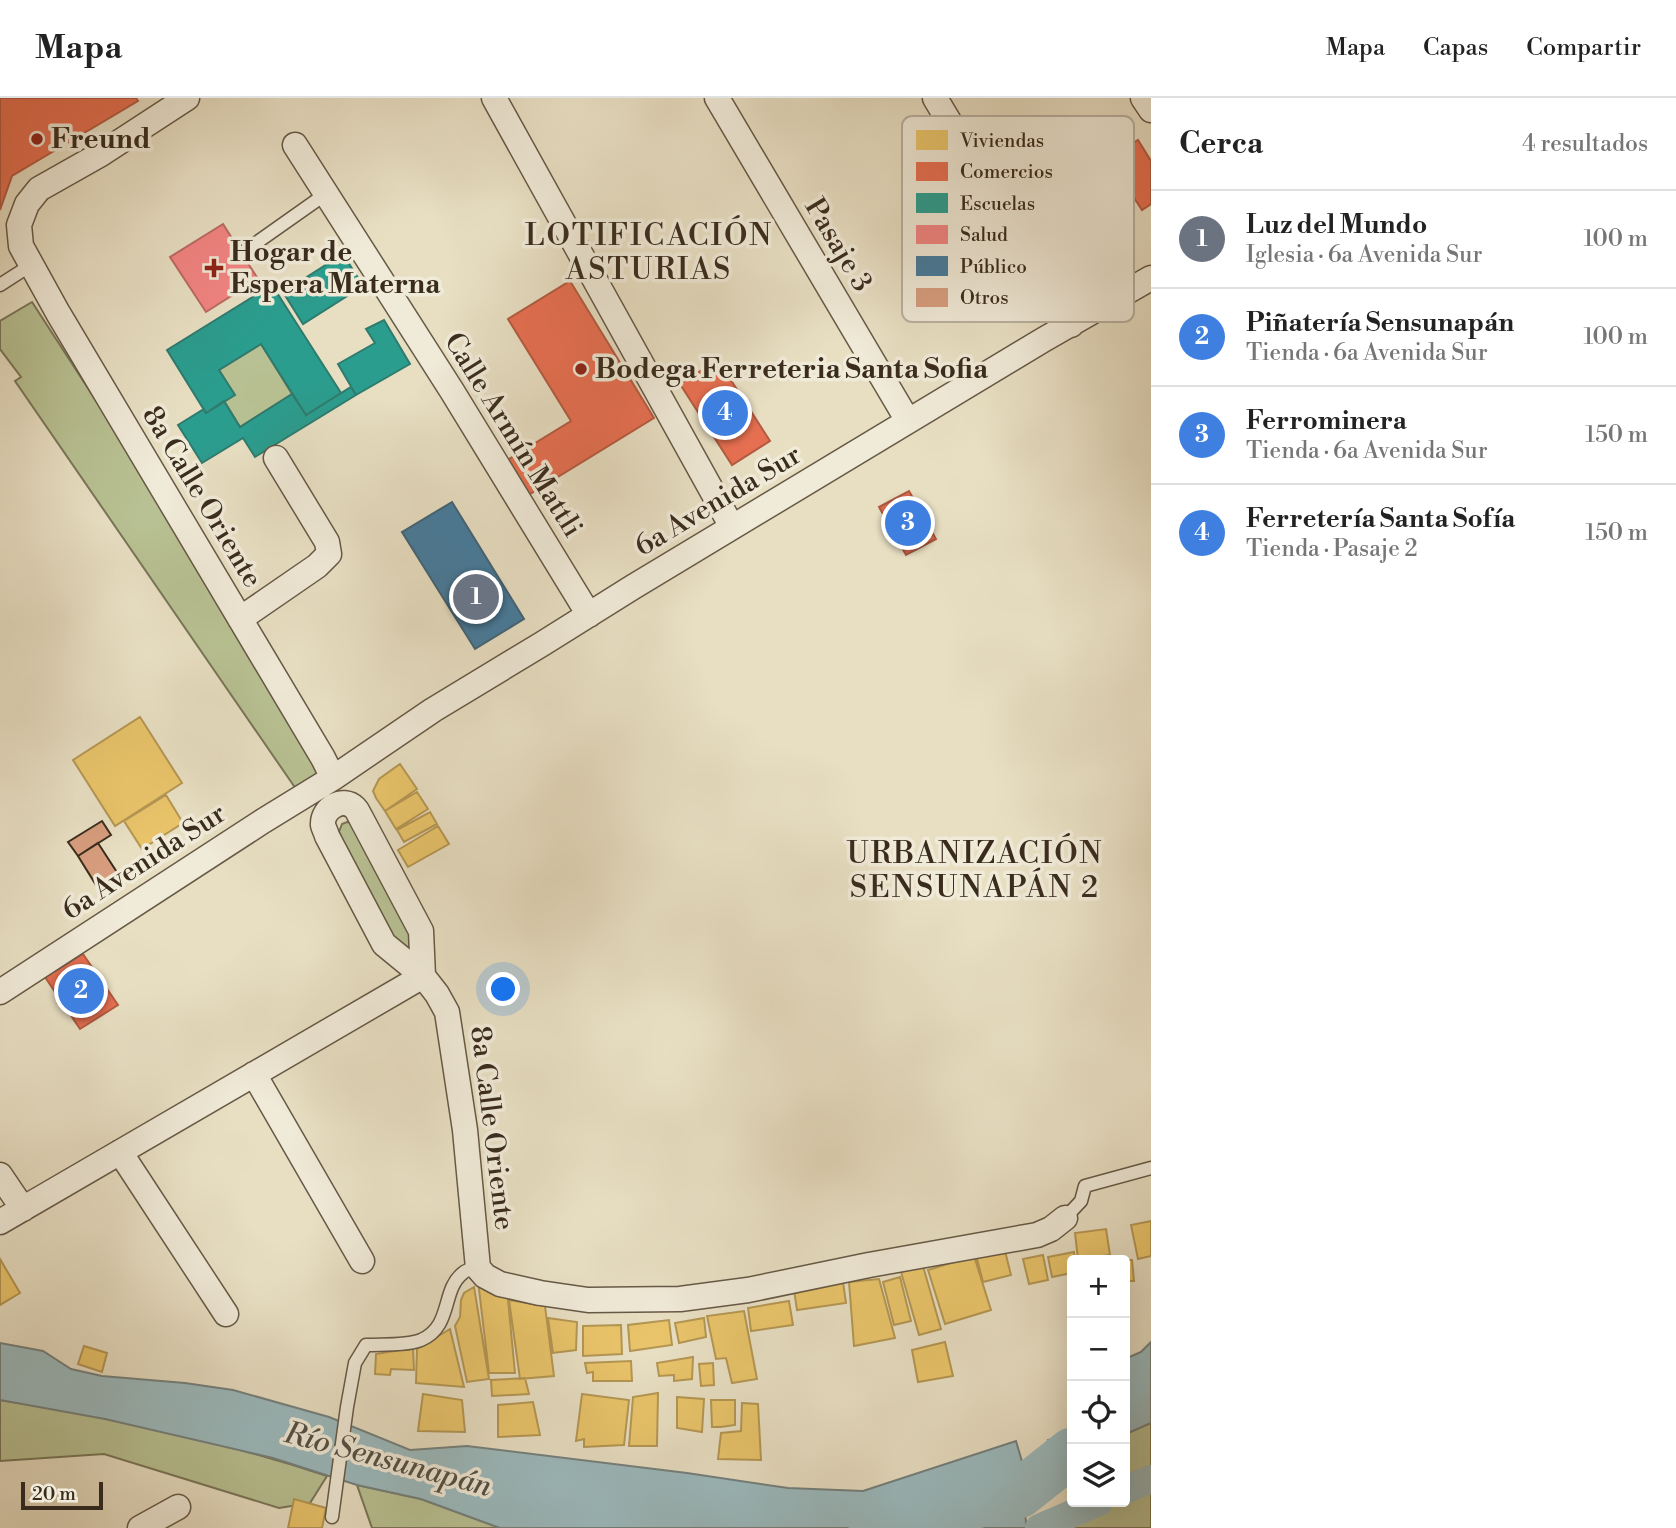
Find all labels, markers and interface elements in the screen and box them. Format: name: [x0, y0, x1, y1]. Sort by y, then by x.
text: Mapa: [35, 28, 122, 69]
text: Mapa: [1326, 33, 1385, 63]
text: Capas: [1423, 33, 1488, 63]
text: Compartir: [1526, 33, 1641, 63]
legend: [902, 116, 1134, 322]
place label: Freund: [51, 122, 151, 157]
text: Cerca: [1179, 125, 1263, 163]
text: Viviendas: [959, 129, 1044, 153]
text: 4 resultados: [1522, 130, 1648, 158]
marker: Freund: [29, 131, 45, 147]
text: Comercios: [960, 160, 1053, 184]
street label: Pasaje 3: [797, 192, 879, 298]
text: Escuelas: [960, 192, 1035, 216]
text: Luz del Mundo: [1246, 209, 1427, 241]
district label: LOTIFICACIÓN ASTURIAS: [525, 215, 773, 289]
text: Salud: [960, 223, 1008, 247]
text: 1: [1196, 225, 1208, 253]
text: 100 m: [1583, 225, 1648, 253]
place label: Hogar de Espera Materna: [230, 235, 441, 302]
text: Iglesia · 6a Avenida Sur: [1246, 241, 1482, 269]
text: Público: [960, 255, 1027, 279]
marker: Hogar de Espera Materna: [204, 258, 224, 278]
text: Otros: [960, 286, 1009, 310]
text: Piñatería Sensunapán: [1246, 307, 1514, 339]
text: 2: [1195, 323, 1209, 351]
text: 100 m: [1583, 323, 1648, 351]
street label: Calle Armín Mattli: [436, 326, 590, 544]
text: Tienda · 6a Avenida Sur: [1246, 339, 1488, 367]
place label: Bodega Ferreteria Santa Sofia: [595, 352, 989, 387]
marker: Bodega Ferreteria Santa Sofia: [573, 361, 589, 377]
pin: 4: [702, 387, 748, 439]
street label: 8a Calle Oriente: [134, 400, 270, 594]
text: Ferrominera: [1246, 405, 1407, 437]
text: 3: [1195, 421, 1209, 449]
text: 150 m: [1585, 421, 1648, 449]
text: Tienda · 6a Avenida Sur: [1246, 437, 1488, 465]
street label: 6a Avenida Sur: [628, 438, 808, 564]
pin: 3: [885, 497, 931, 549]
text: Ferretería Santa Sofía: [1246, 503, 1515, 535]
text: 4: [1194, 519, 1210, 547]
text: 150 m: [1585, 519, 1648, 547]
text: Tienda · Pasaje 2: [1246, 535, 1418, 563]
pin: 1: [453, 571, 499, 623]
street label: 6a Avenida Sur: [56, 796, 232, 928]
district label: URBANIZACIÓN SENSUNAPÁN 2: [846, 833, 1104, 907]
pin: 2: [58, 965, 104, 1017]
your location: [486, 972, 520, 1006]
street label: 8a Calle Oriente: [462, 1024, 522, 1232]
map controls: [1067, 1255, 1130, 1507]
button: +: [1067, 1255, 1130, 1318]
button: −: [1067, 1318, 1130, 1381]
button: locate: [1067, 1381, 1130, 1444]
water label: Río Sensunapán: [279, 1414, 496, 1506]
button: layers: [1067, 1444, 1130, 1507]
scale bar: [21, 1479, 103, 1511]
text: 20 m: [32, 1482, 76, 1506]

